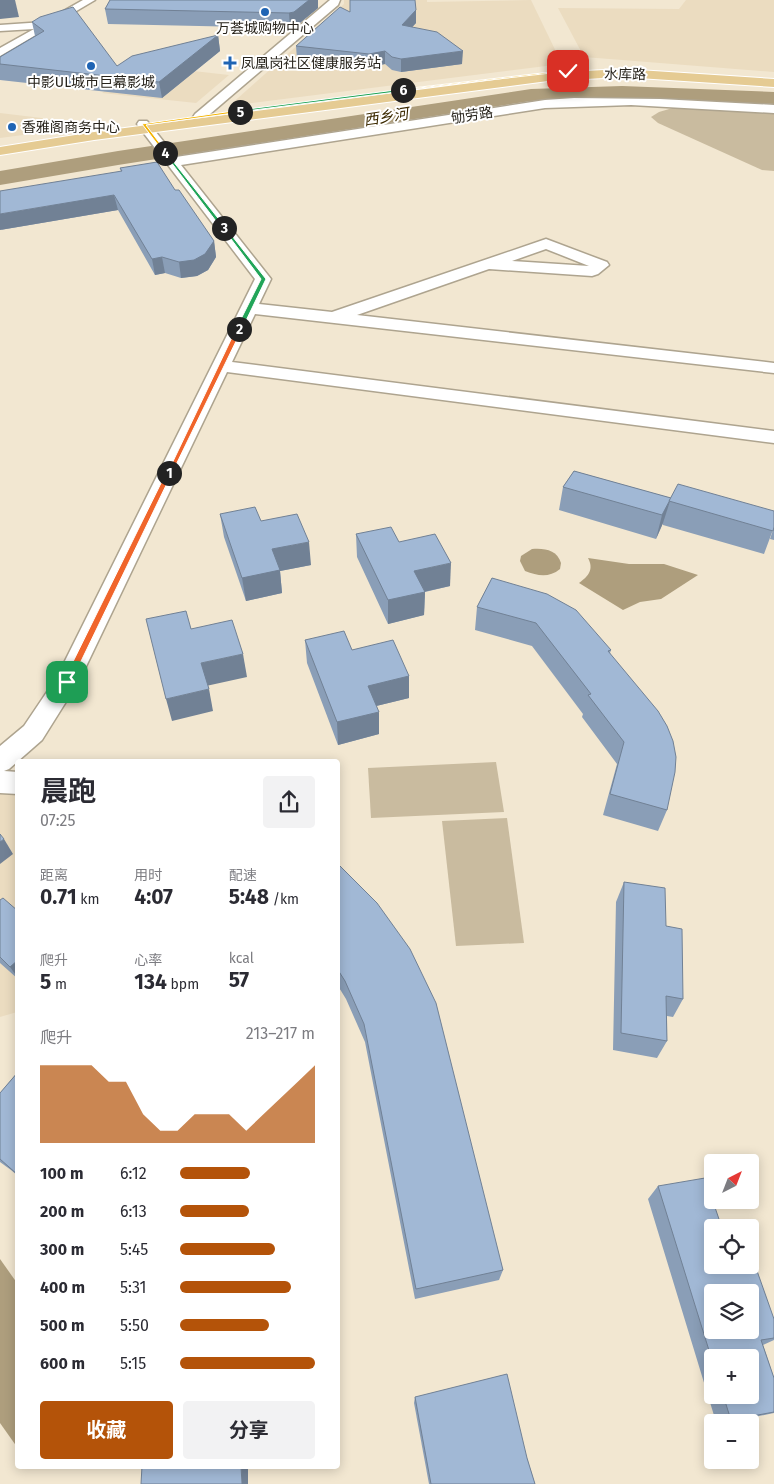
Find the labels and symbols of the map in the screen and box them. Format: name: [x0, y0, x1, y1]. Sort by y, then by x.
marker: 万荟城购物中心: [259, 6, 271, 18]
place label: 万荟城购物中心: [216, 20, 314, 37]
pin: [547, 50, 589, 92]
place label: 凤凰岗社区健康服务站: [241, 55, 381, 72]
marker: 凤凰岗社区健康服务站: [223, 56, 237, 70]
marker: 中影UL城市巨幕影城: [85, 60, 97, 72]
street label: 水库路: [604, 66, 646, 83]
place label: 中影UL城市巨幕影城: [27, 74, 155, 91]
pin: 6: [390, 78, 416, 102]
pin: 5: [228, 100, 252, 124]
water label: 西乡河: [362, 104, 413, 129]
street label: 劬劳路: [450, 104, 494, 127]
place label: 香雅阁商务中心: [22, 119, 120, 136]
marker: 香雅阁商务中心: [6, 121, 18, 133]
pin: 4: [152, 140, 178, 166]
pin: 3: [212, 216, 236, 240]
pin: 2: [226, 316, 252, 342]
pin: 1: [156, 460, 182, 486]
pin: [46, 661, 88, 703]
north arrow: [704, 1154, 759, 1209]

